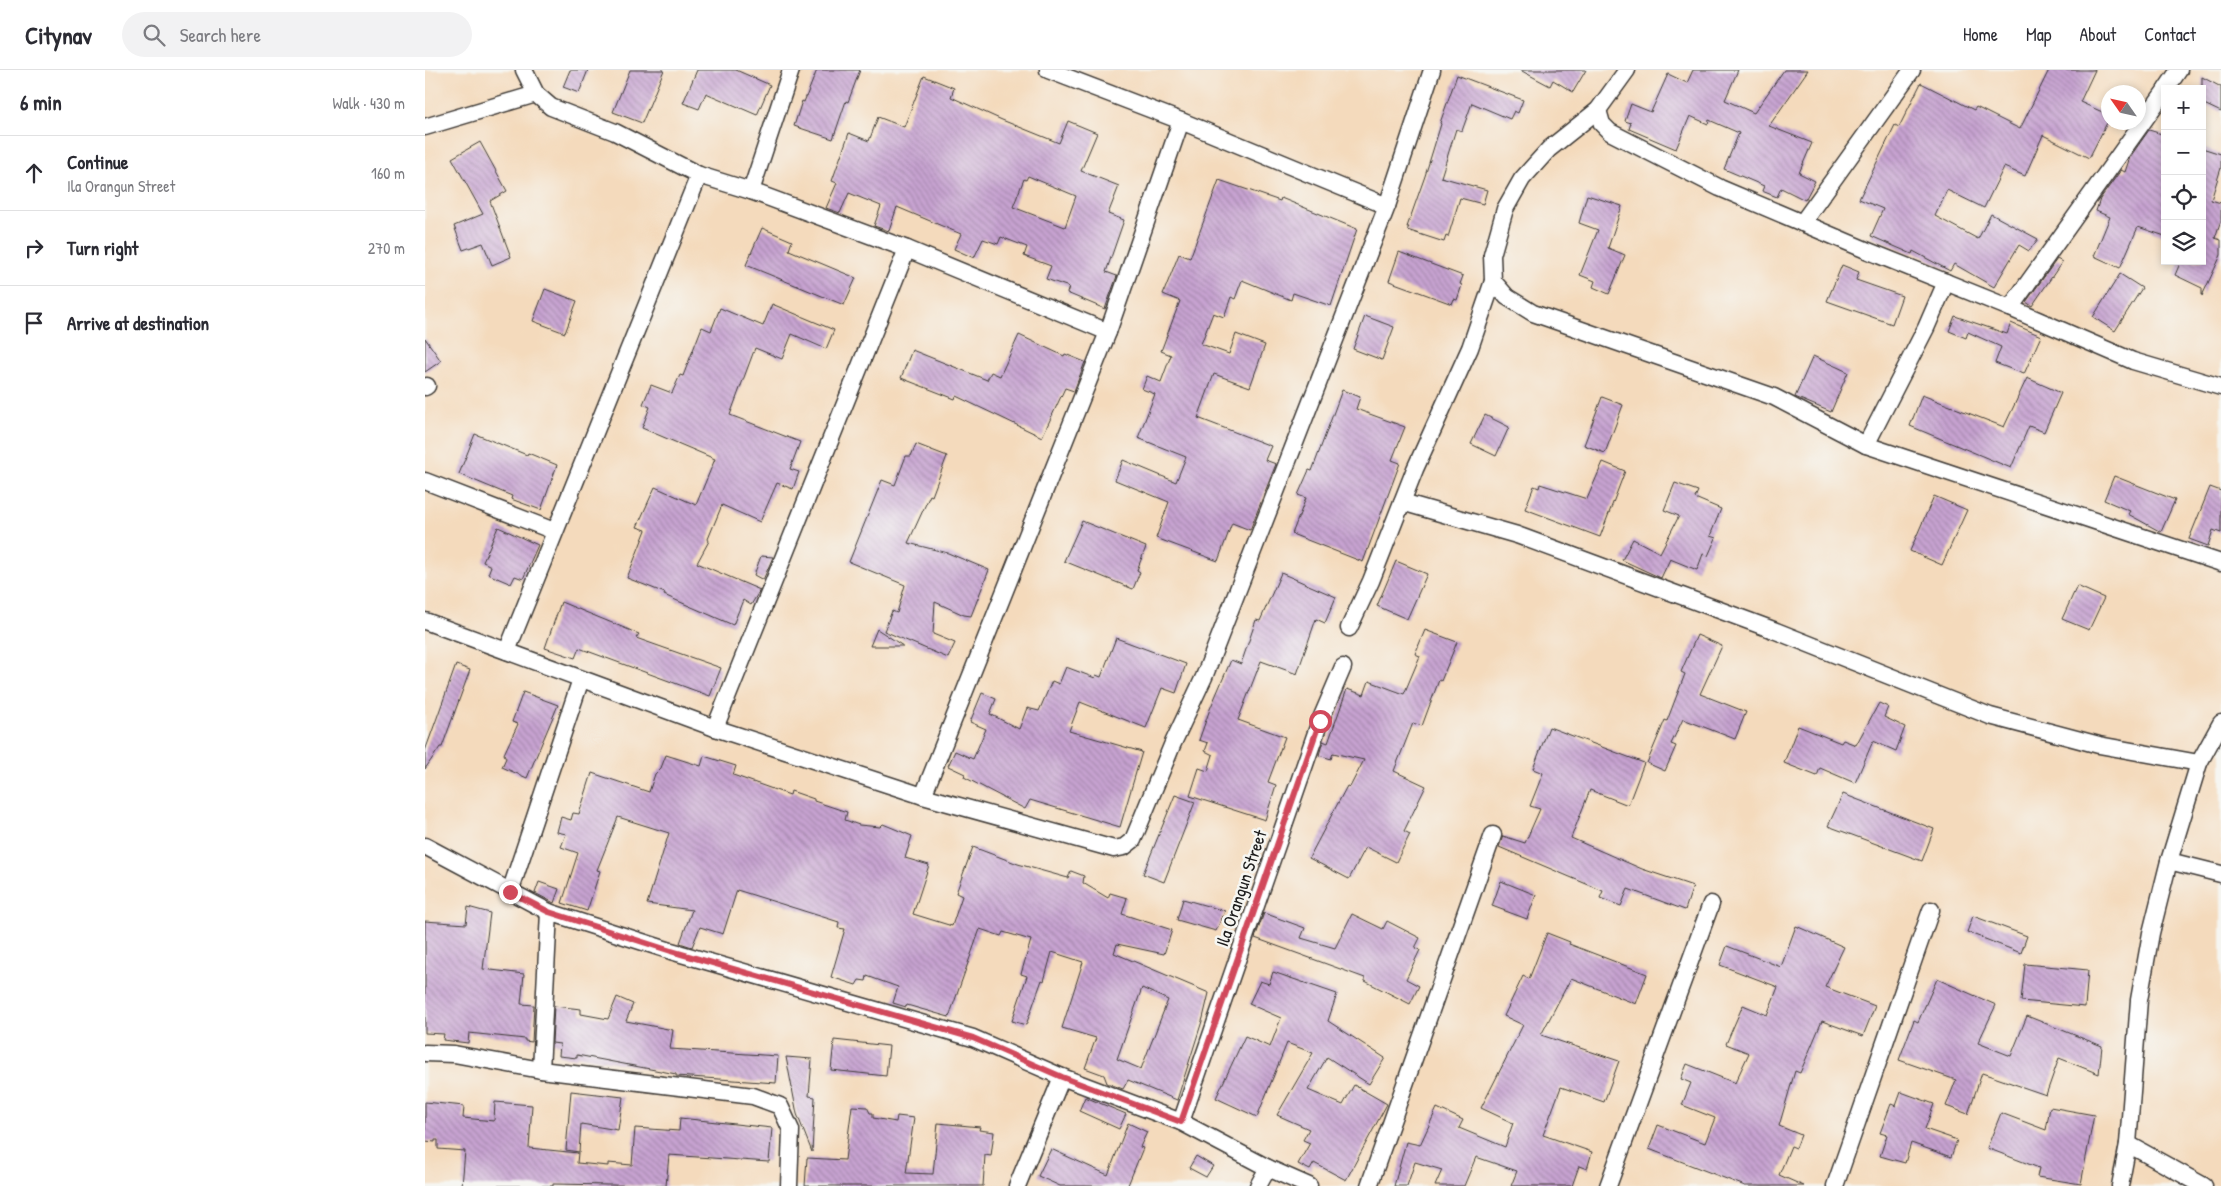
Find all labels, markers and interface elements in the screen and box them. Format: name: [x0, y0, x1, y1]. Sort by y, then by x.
search box: [122, 12, 472, 57]
text: Citynav: [25, 19, 92, 51]
icon: search: [140, 21, 168, 49]
text: Search here: [180, 22, 261, 48]
text: Home: [1963, 22, 1998, 47]
text: Map: [2026, 22, 2051, 47]
text: About: [2079, 22, 2116, 47]
text: Contact: [2144, 22, 2196, 47]
north arrow: [2101, 85, 2146, 130]
map controls: [2161, 85, 2206, 265]
button: +: [2161, 85, 2206, 130]
text: 6 min: [20, 88, 62, 117]
text: Walk · 430 m: [333, 92, 405, 114]
button: −: [2161, 130, 2206, 175]
text: Continue: [67, 149, 128, 175]
icon: ahead: [20, 159, 48, 187]
text: 160 m: [371, 162, 405, 184]
text: Ila Orangun Street: [67, 175, 175, 197]
button: locate: [2161, 175, 2206, 220]
button: layers: [2161, 220, 2206, 265]
icon: right: [20, 234, 48, 262]
text: Turn right: [67, 235, 138, 261]
text: 270 m: [368, 237, 405, 259]
icon: arrive: [20, 309, 48, 337]
text: Arrive at destination: [67, 310, 209, 336]
route start: [1309, 710, 1332, 733]
street label: Ila Orangun Street: [1209, 826, 1273, 950]
route end: [499, 881, 522, 904]

